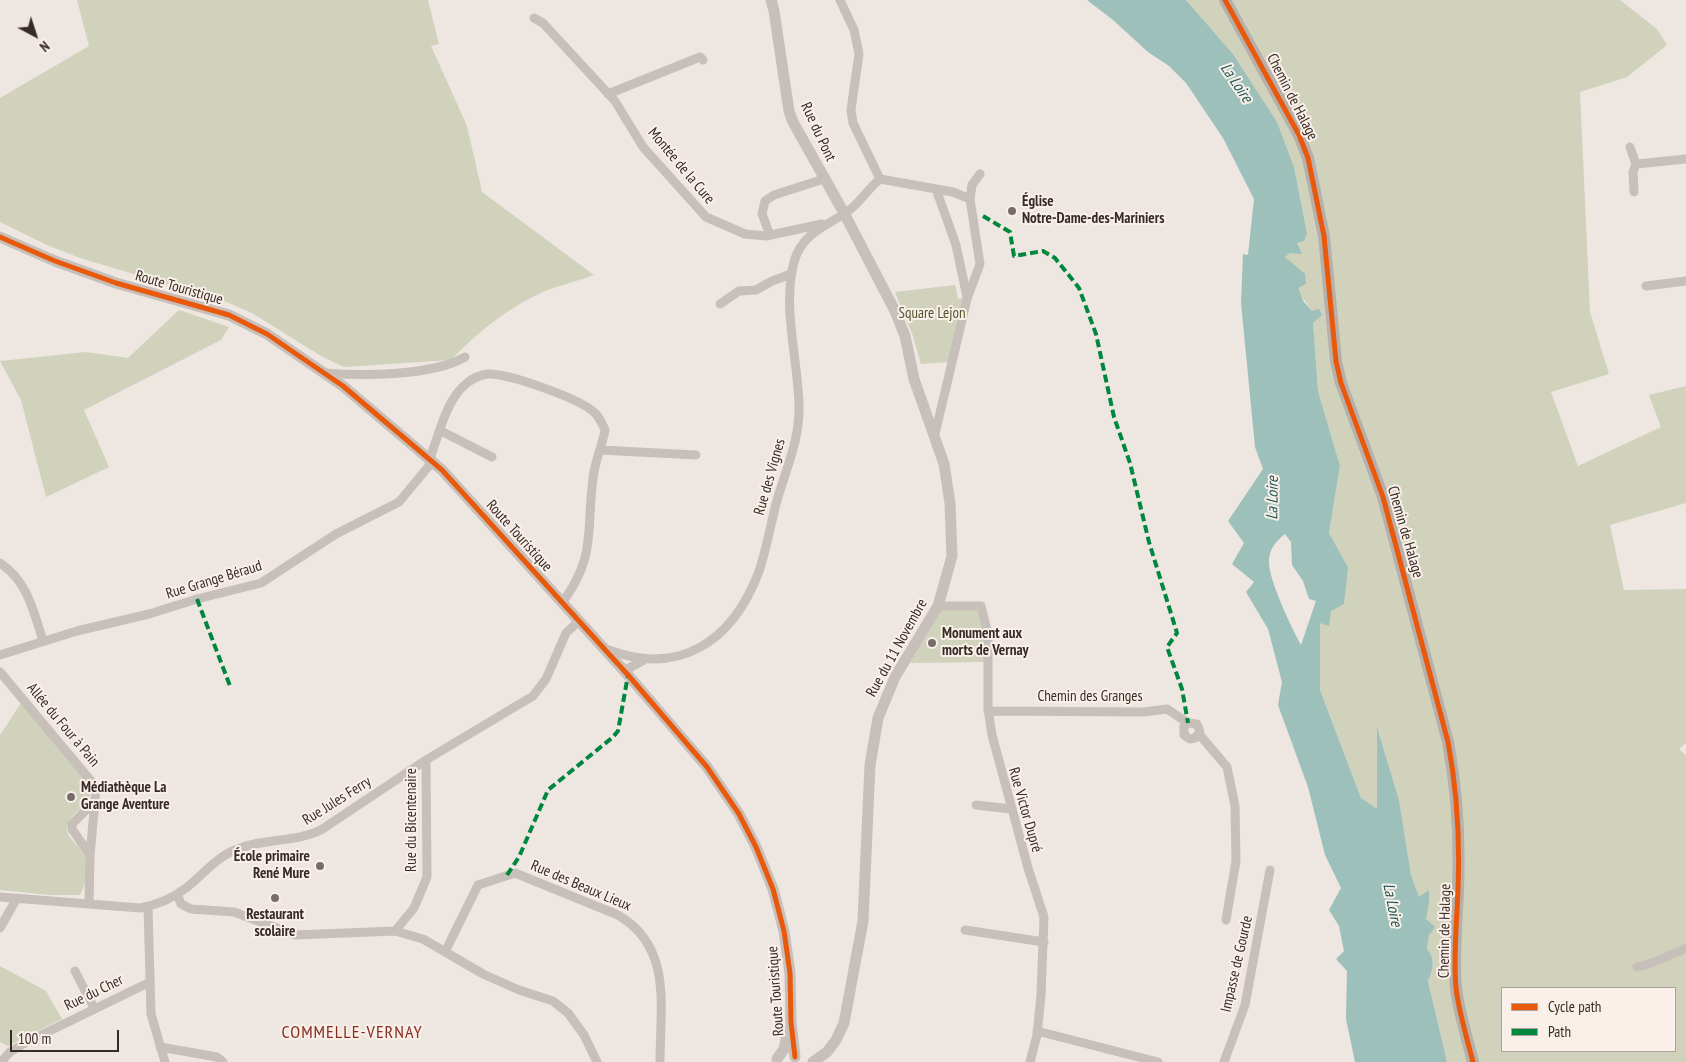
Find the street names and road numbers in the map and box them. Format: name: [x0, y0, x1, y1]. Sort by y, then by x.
street label: Chemin de Halage: [1263, 51, 1321, 143]
street label: Rue du Pont: [797, 100, 839, 164]
street label: Montée de la Cure: [644, 124, 718, 208]
street label: Route Touristique: [133, 267, 225, 309]
street label: Rue des Vignes: [751, 437, 789, 517]
street label: Chemin de Halage: [1383, 484, 1427, 580]
street label: Route Touristique: [482, 496, 556, 576]
street label: Rue Grange Béraud: [164, 557, 264, 603]
street label: Rue du 11 Novembre: [863, 596, 931, 700]
street label: Allée du Four à Pain: [23, 680, 103, 770]
street label: Chemin des Granges: [1037, 688, 1143, 706]
street label: Rue Victor Dupré: [1004, 765, 1046, 855]
street label: Rue du Bicentenaire: [403, 768, 421, 872]
street label: Rue Jules Ferry: [299, 773, 375, 829]
street label: Rue des Beaux Lieux: [528, 857, 634, 915]
street label: Chemin de Halage: [1435, 884, 1455, 978]
street label: Impasse de Gourde: [1217, 914, 1257, 1014]
street label: Route Touristique: [764, 945, 788, 1037]
street label: Rue du Cher: [62, 971, 126, 1015]

